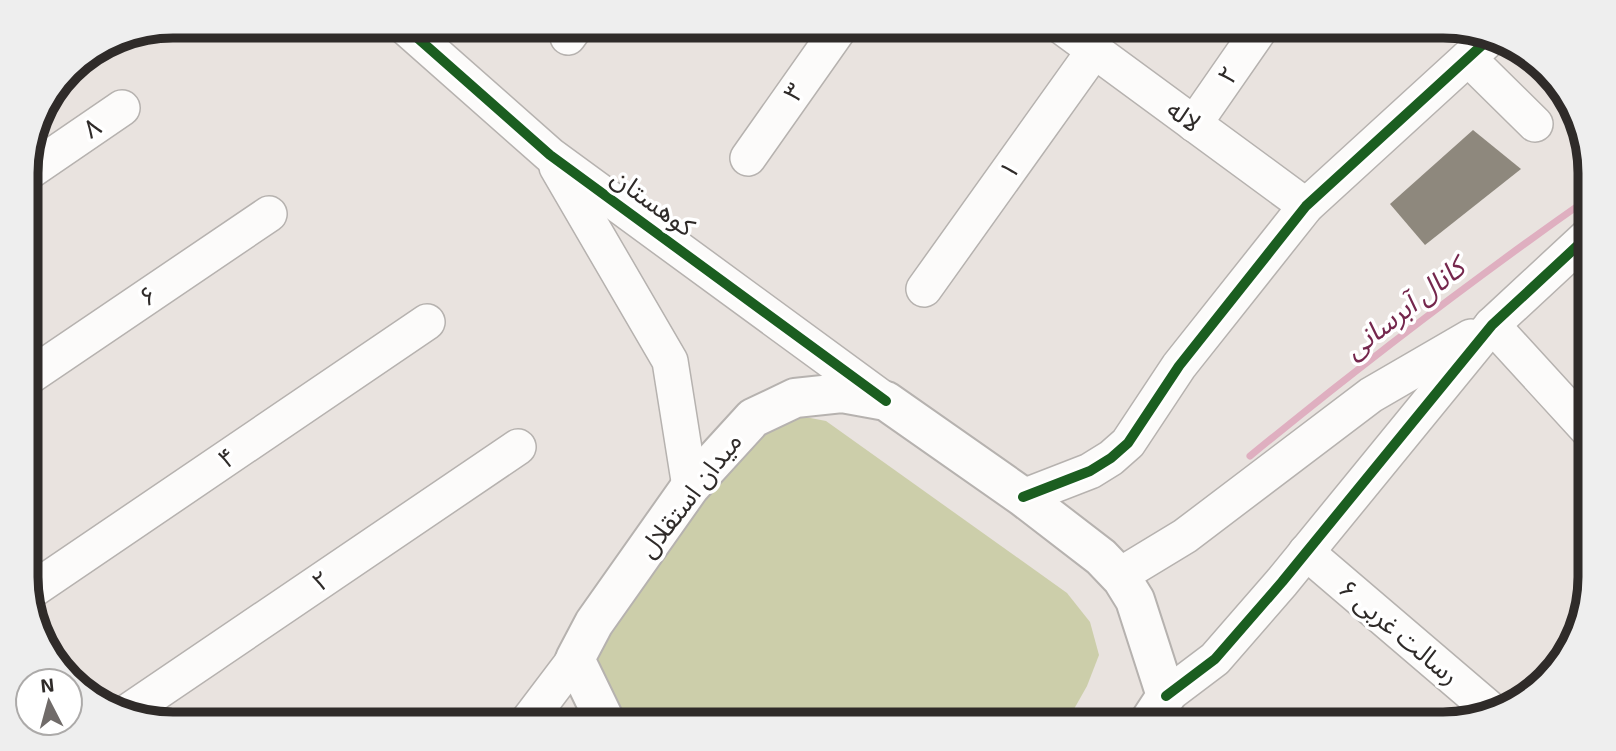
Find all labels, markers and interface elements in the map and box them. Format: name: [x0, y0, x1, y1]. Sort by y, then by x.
street label: ۲: [1210, 59, 1244, 89]
street label: ۳: [776, 76, 810, 106]
street label: لاله: [1162, 92, 1208, 137]
street label: ۸: [76, 110, 106, 144]
street label: ۱: [991, 154, 1025, 184]
street label: کوهستان: [606, 160, 702, 242]
water label: کانال آبرسانی: [1336, 246, 1475, 366]
street label: ۶: [132, 278, 162, 312]
street label: میدان استقلال: [631, 426, 748, 563]
street label: ۴: [211, 440, 241, 474]
street label: ۲: [305, 563, 335, 597]
street label: رسالت غربی ۶: [1333, 572, 1466, 691]
north arrow: [14, 667, 84, 737]
text: N: [39, 672, 55, 697]

